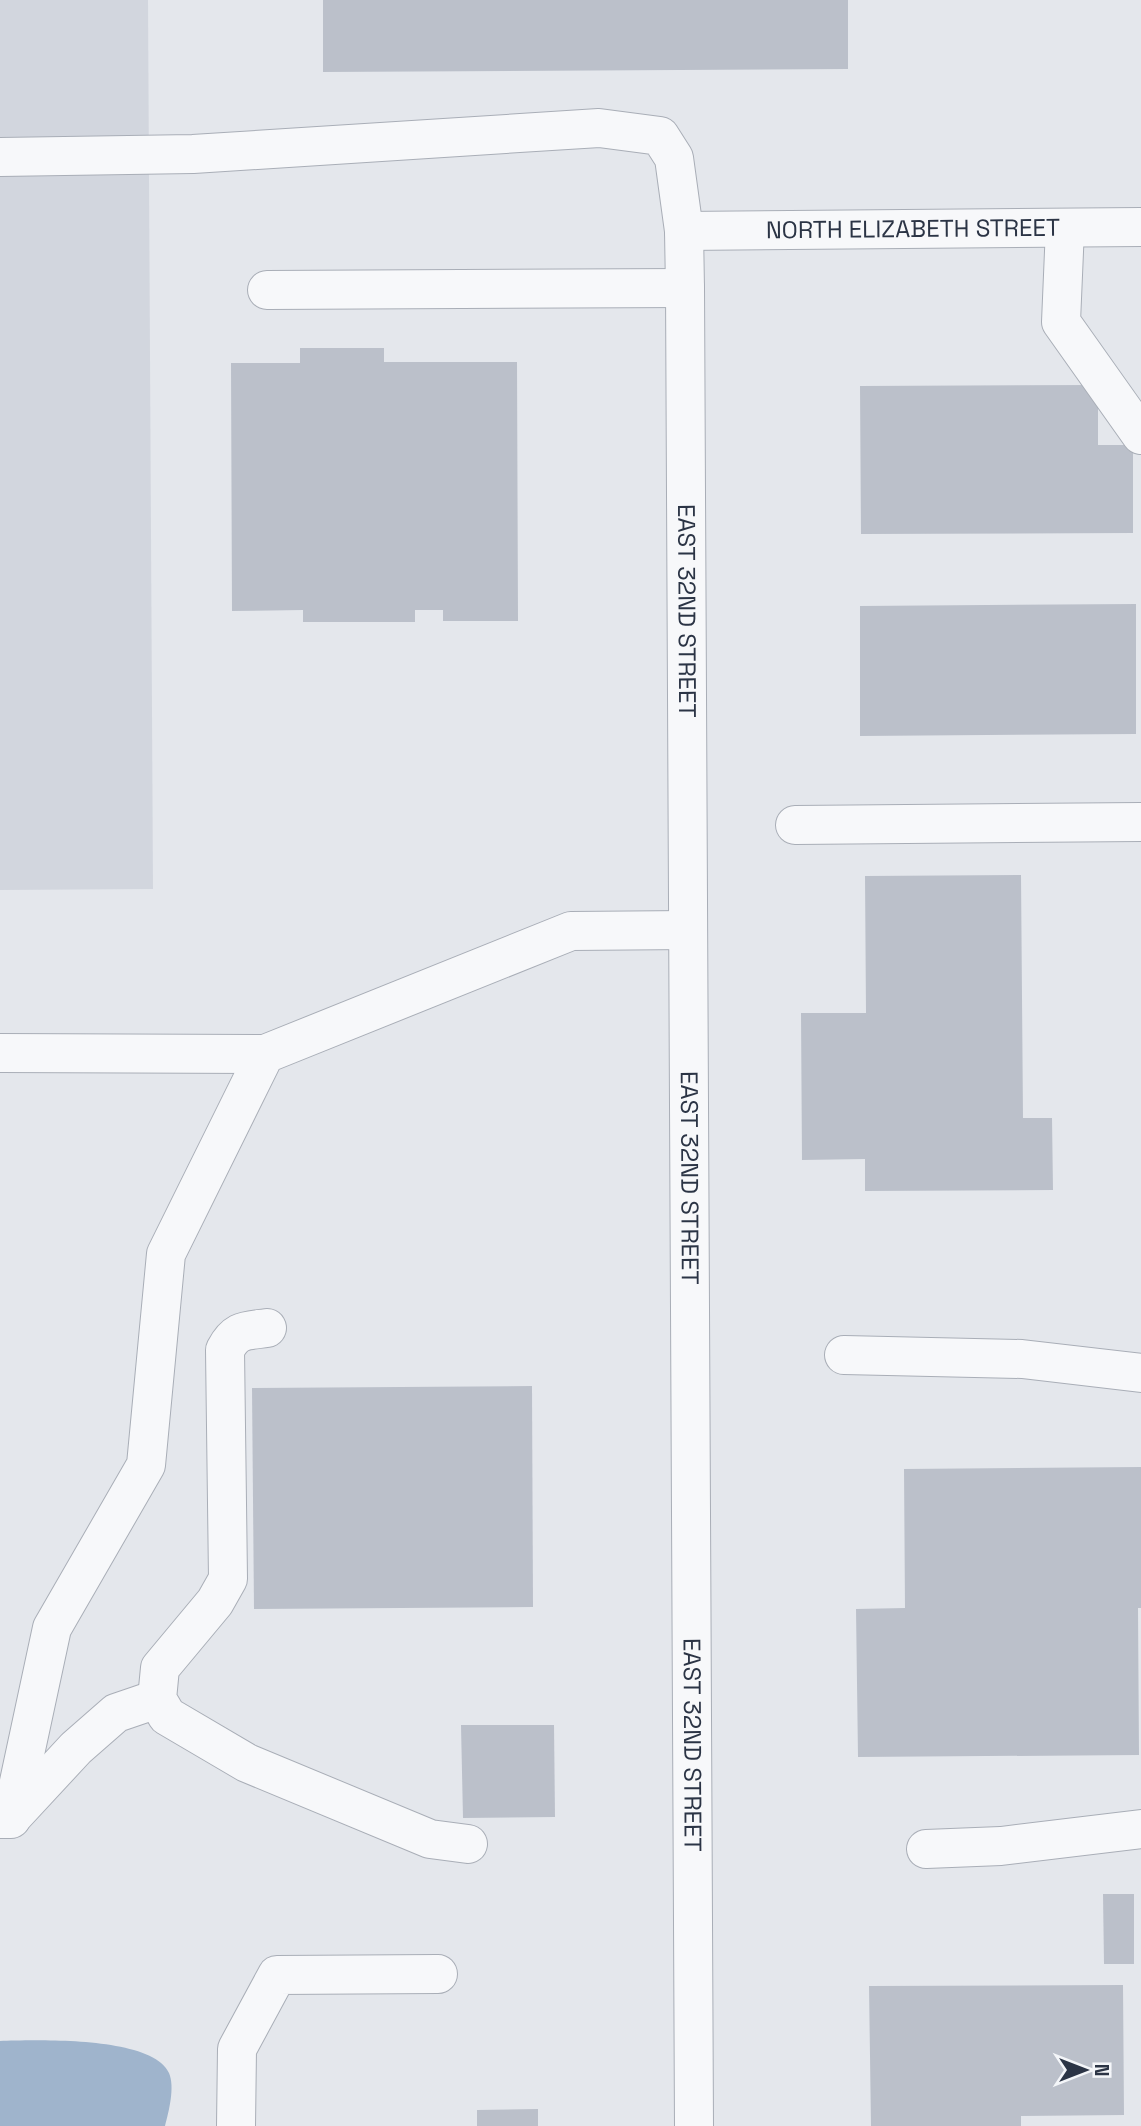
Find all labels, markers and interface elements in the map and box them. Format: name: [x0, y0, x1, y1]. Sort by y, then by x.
street label: NORTH ELIZABETH STREET: [766, 212, 1060, 245]
street label: EAST 32ND STREET: [671, 504, 703, 718]
street label: EAST 32ND STREET: [674, 1071, 706, 1285]
street label: EAST 32ND STREET: [677, 1638, 709, 1852]
north arrow: [1050, 2035, 1120, 2105]
text: N: [1089, 2064, 1114, 2076]

